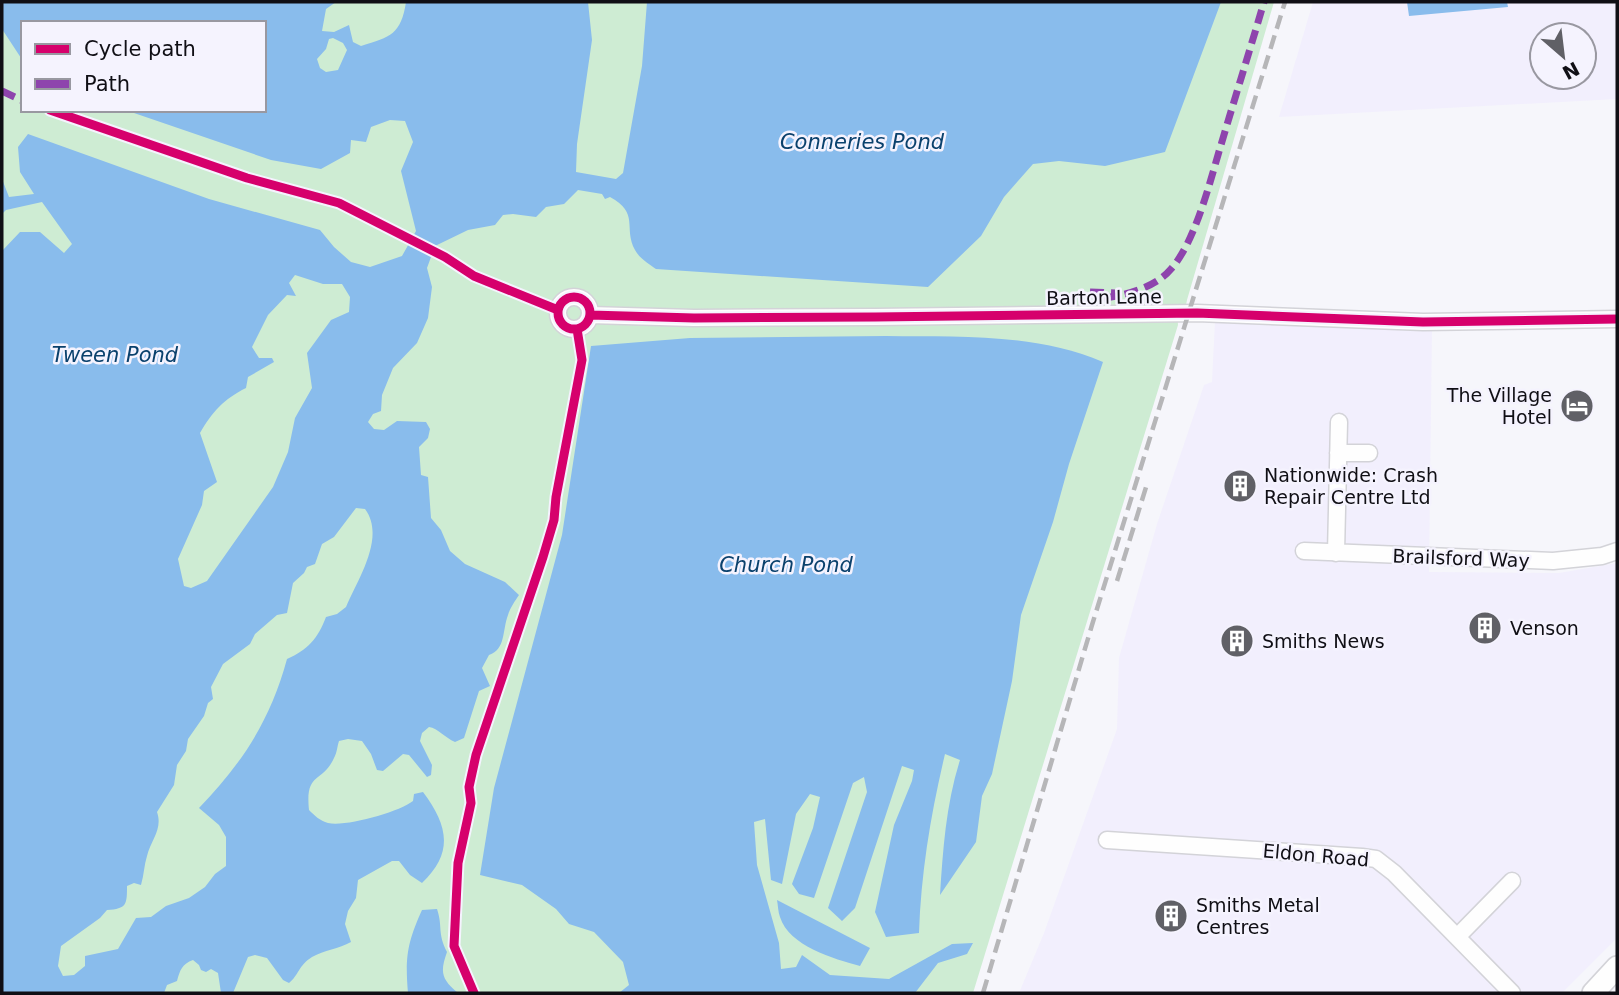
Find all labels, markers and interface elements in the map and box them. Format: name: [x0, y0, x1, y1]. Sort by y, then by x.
legend: [21, 21, 266, 112]
north arrow: [1528, 21, 1598, 91]
text: Cycle path: [84, 37, 196, 61]
text: N: [1559, 58, 1583, 84]
text: Path: [84, 72, 130, 96]
water label: Conneries Pond: [780, 130, 945, 154]
street label: Barton Lane: [1046, 285, 1162, 309]
water label: Tween Pond: [52, 343, 179, 367]
place label: The Village Hotel: [1446, 384, 1552, 428]
hotel icon: The Village Hotel: [1558, 387, 1596, 425]
place label: Nationwide: Crash Repair Centre Ltd: [1264, 464, 1438, 508]
building icon: Nationwide: Crash Repair Centre Ltd: [1221, 467, 1259, 505]
street label: Brailsford Way: [1392, 545, 1530, 571]
water label: Church Pond: [719, 553, 853, 577]
building icon: Venson: [1466, 609, 1504, 647]
place label: Venson: [1510, 617, 1579, 639]
building icon: Smiths News: [1218, 622, 1256, 660]
place label: Smiths News: [1262, 630, 1385, 652]
street label: Eldon Road: [1262, 839, 1370, 871]
place label: Smiths Metal Centres: [1196, 894, 1320, 938]
building icon: Smiths Metal Centres: [1152, 897, 1190, 935]

